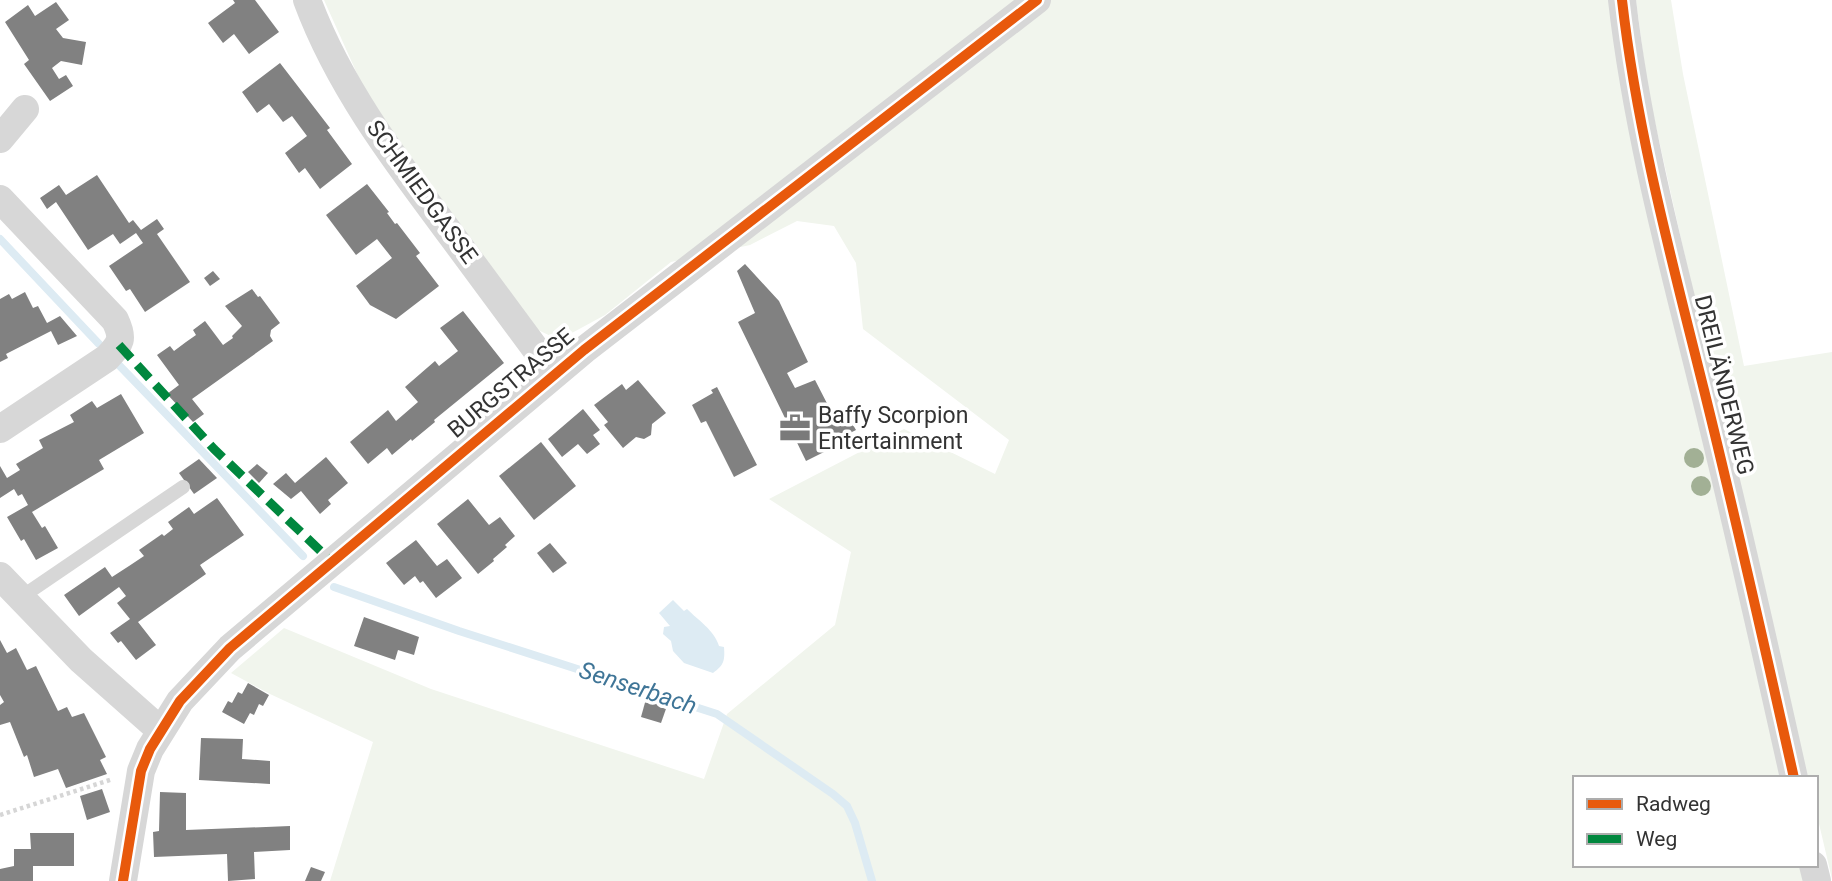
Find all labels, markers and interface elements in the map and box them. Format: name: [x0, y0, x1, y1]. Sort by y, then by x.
street label: SCHMIEDGASSE: [361, 115, 483, 269]
street label: DREILÄNDERWEG: [1689, 292, 1759, 478]
street label: BURGSTRASSE: [443, 323, 579, 443]
place label: Baffy Scorpion Entertainment: [818, 402, 968, 455]
office icon: Baffy Scorpion Entertainment: [778, 411, 812, 445]
water label: Senserbach: [576, 656, 700, 720]
legend: [1573, 776, 1818, 867]
text: Radweg: [1636, 792, 1711, 816]
text: Weg: [1636, 827, 1677, 851]

